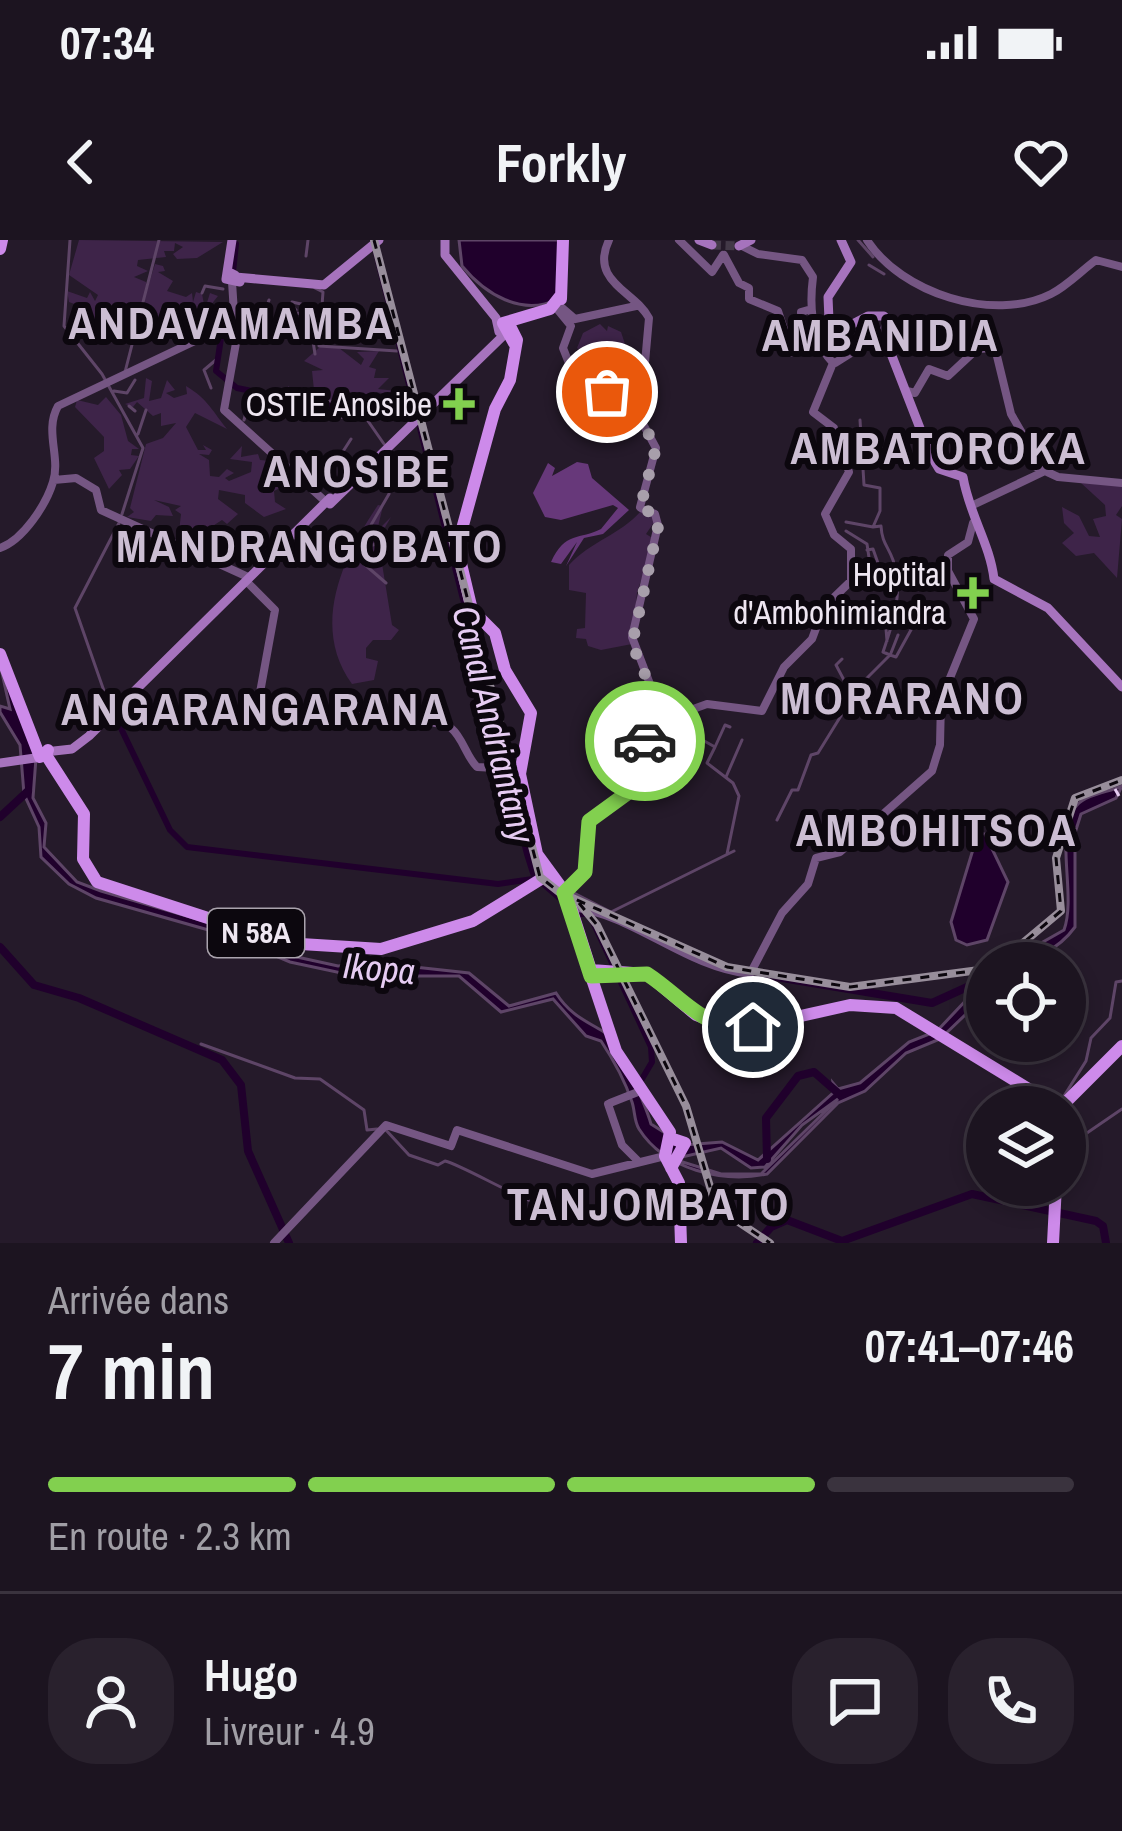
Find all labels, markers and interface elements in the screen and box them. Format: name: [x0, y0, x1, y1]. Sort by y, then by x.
text: 07:34: [60, 12, 154, 73]
text: Forkly: [496, 126, 626, 199]
icon: back: [48, 129, 114, 195]
icon: heart: [1008, 129, 1074, 195]
district label: ANDAVAMAMBA: [69, 292, 395, 353]
district label: AMBANIDIA: [762, 304, 1000, 365]
pin: [556, 341, 658, 443]
icon: bag: [574, 359, 640, 425]
place label: OSTIE Anosibe: [245, 382, 432, 426]
marker: OSTIE Anosibe: [443, 388, 475, 420]
district label: AMBATOROKA: [790, 417, 1088, 478]
district label: ANOSIBE: [263, 440, 453, 501]
district label: MANDRANGOBATO: [116, 515, 504, 576]
place label: Hoptital d'Ambohimiandra: [733, 552, 946, 634]
marker: Hoptital d'Ambohimiandra: [957, 577, 989, 609]
water label: Canal Andriantany: [441, 601, 547, 850]
district label: MORARANO: [780, 667, 1026, 728]
district label: ANGARANGARANA: [61, 678, 451, 739]
courier: [585, 681, 705, 801]
icon: car: [612, 708, 678, 774]
district label: AMBOHITSOA: [796, 799, 1078, 860]
road number: N 58A: [208, 909, 304, 957]
water label: Ikopa: [341, 941, 417, 995]
map controls: [966, 942, 1086, 1206]
button: locate: [966, 942, 1086, 1062]
pin: [702, 976, 804, 1078]
icon: home: [720, 994, 786, 1060]
button: layers: [966, 1086, 1086, 1206]
district label: TANJOMBATO: [507, 1173, 791, 1234]
text: Arrivée dans: [48, 1274, 229, 1326]
text: 07:41–07:46: [865, 1315, 1074, 1376]
text: 7 min: [48, 1318, 215, 1423]
text: En route · 2.3 km: [48, 1510, 292, 1562]
button: person: [48, 1638, 174, 1764]
button: chat: [792, 1638, 918, 1764]
button: phone: [948, 1638, 1074, 1764]
text: Hugo: [204, 1644, 298, 1705]
text: Livreur · 4.9: [204, 1705, 375, 1757]

